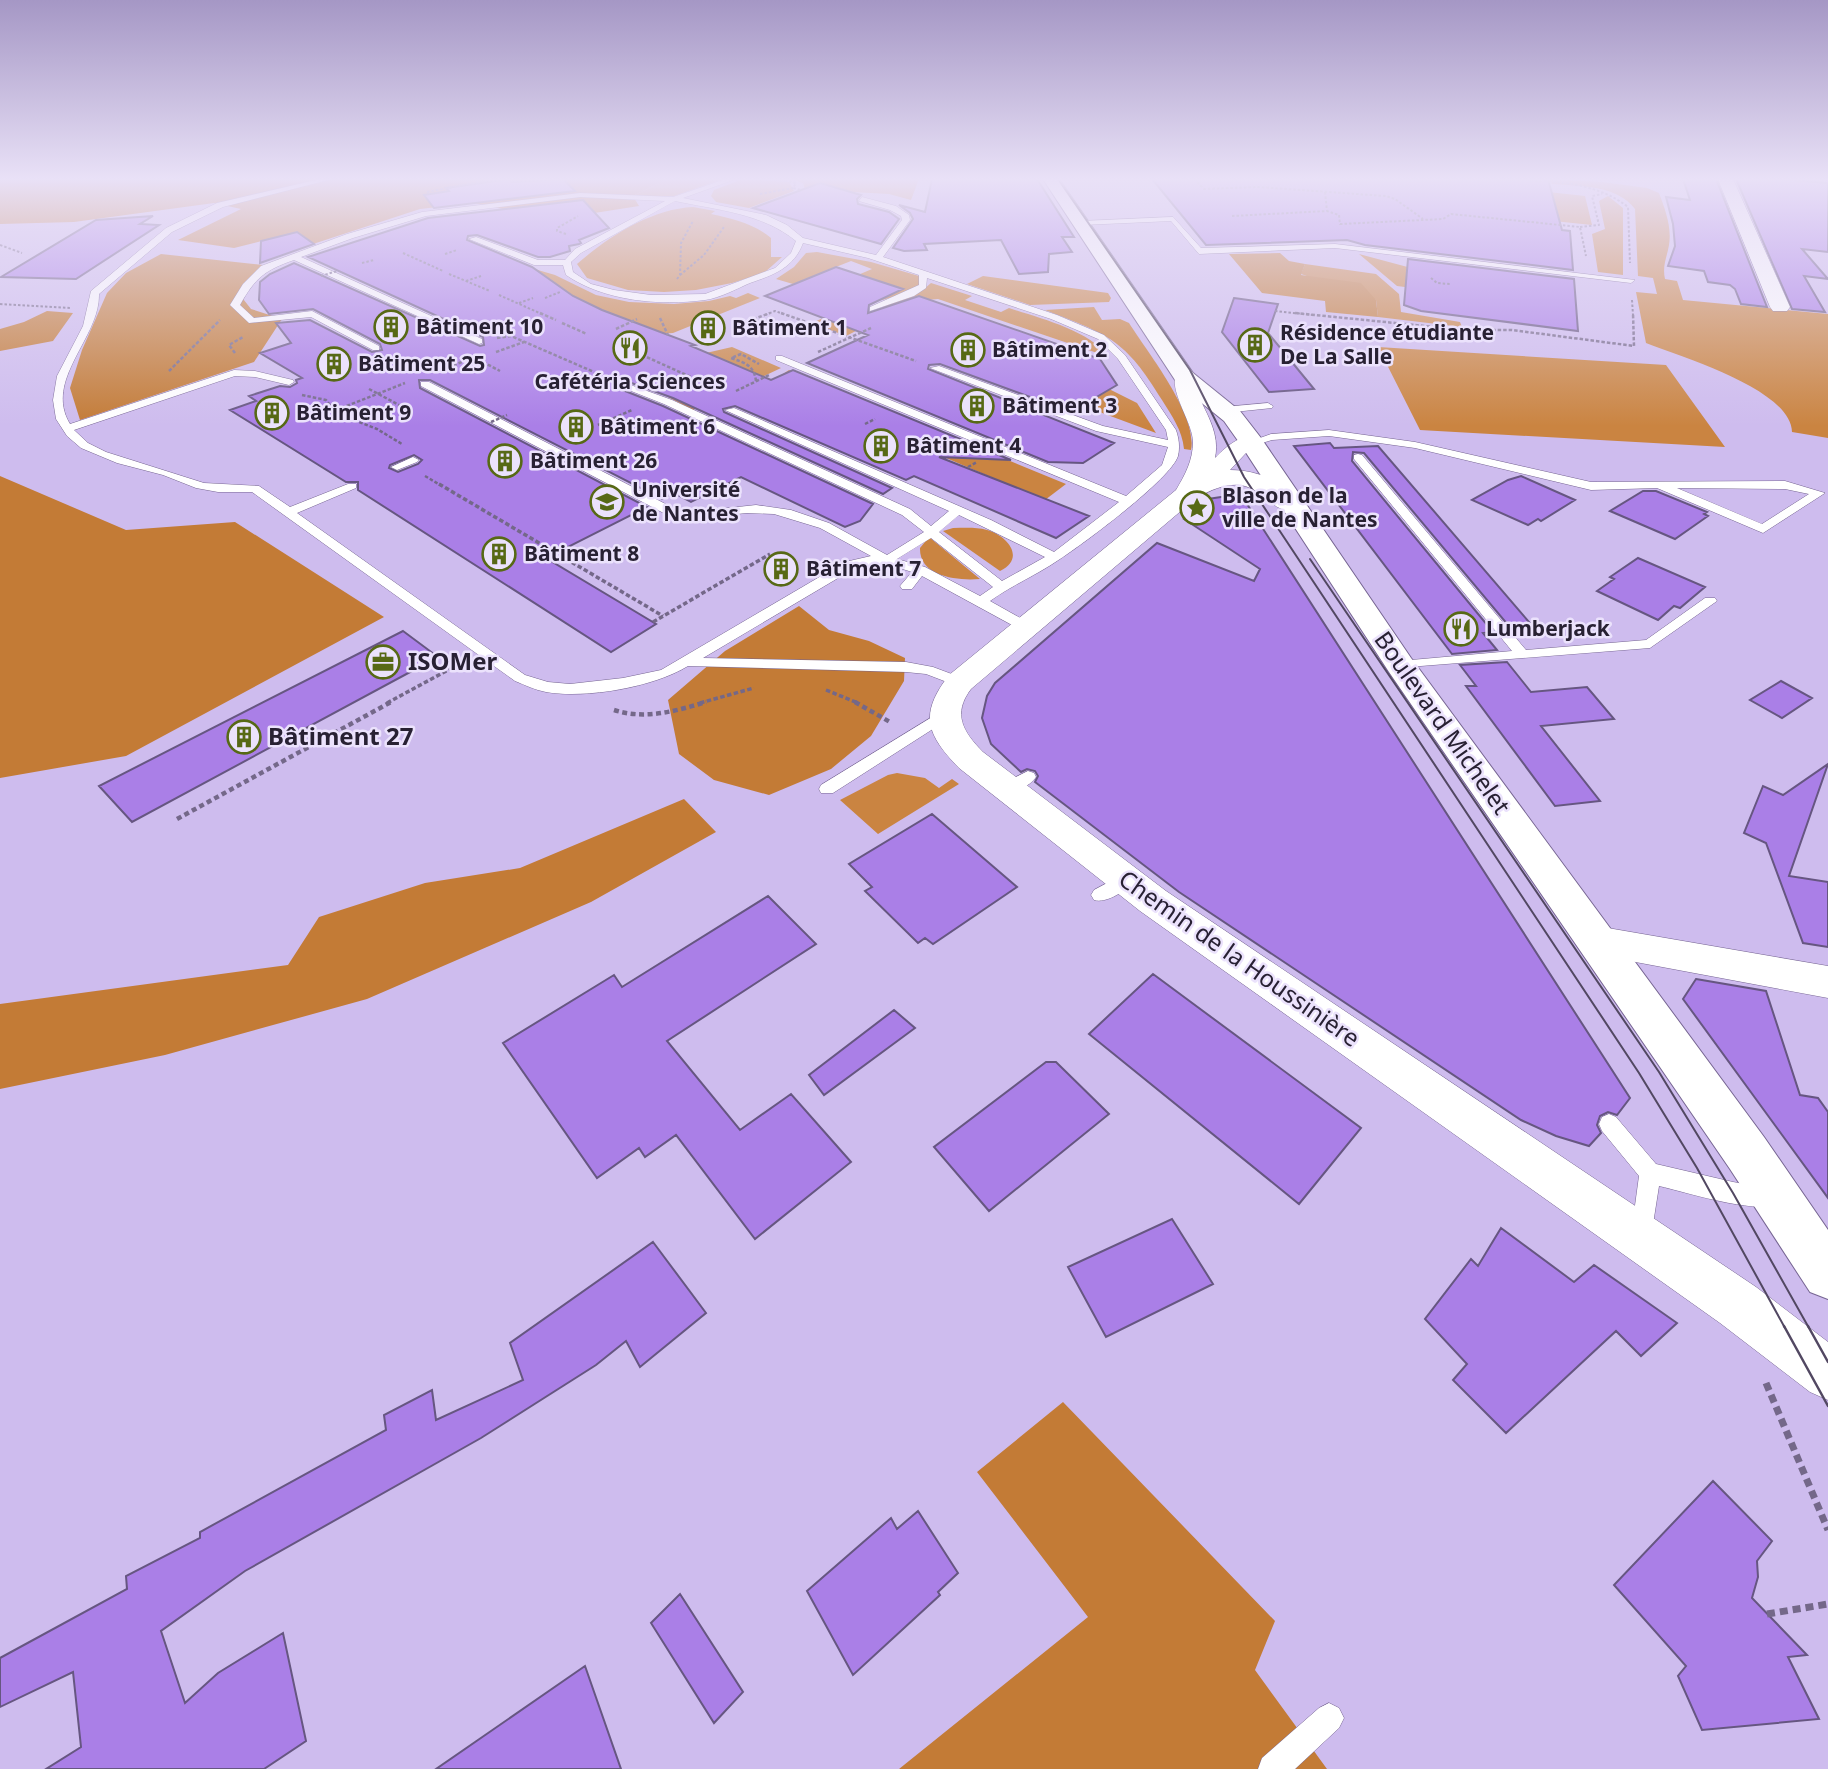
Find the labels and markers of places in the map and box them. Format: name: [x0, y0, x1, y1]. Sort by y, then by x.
building icon: Bâtiment 10: [372, 308, 410, 346]
building icon: Bâtiment 1: [689, 309, 727, 347]
place label: Bâtiment 10: [416, 312, 543, 340]
place label: Bâtiment 1: [732, 313, 847, 341]
place label: Résidence étudiante De La Salle: [1280, 318, 1494, 370]
building icon: Résidence étudiante De La Salle: [1236, 326, 1274, 364]
restaurant icon: Cafétéria Sciences: [611, 329, 649, 367]
building icon: Bâtiment 2: [949, 331, 987, 369]
place label: Bâtiment 2: [992, 335, 1107, 363]
building icon: Bâtiment 25: [315, 345, 353, 383]
place label: Bâtiment 25: [358, 349, 485, 377]
place label: Cafétéria Sciences: [535, 367, 725, 395]
building icon: Bâtiment 3: [958, 387, 996, 425]
place label: Bâtiment 3: [1002, 391, 1117, 419]
building icon: Bâtiment 9: [253, 394, 291, 432]
place label: Bâtiment 9: [296, 398, 411, 426]
building icon: Bâtiment 6: [557, 408, 595, 446]
place label: Bâtiment 6: [600, 412, 715, 440]
building icon: Bâtiment 4: [862, 427, 900, 465]
place label: Bâtiment 4: [906, 431, 1021, 459]
building icon: Bâtiment 26: [486, 442, 524, 480]
place label: Bâtiment 26: [530, 446, 657, 474]
place label: Université de Nantes: [632, 475, 740, 527]
place label: Blason de la ville de Nantes: [1222, 481, 1378, 533]
school or university icon: Université de Nantes: [588, 483, 626, 521]
place icon: Blason de la ville de Nantes: [1178, 489, 1216, 527]
building icon: Bâtiment 8: [480, 535, 518, 573]
place label: Bâtiment 8: [524, 539, 639, 567]
building icon: Bâtiment 7: [762, 550, 800, 588]
place label: Bâtiment 7: [806, 554, 921, 582]
restaurant icon: Lumberjack: [1442, 610, 1480, 648]
place label: Lumberjack: [1486, 614, 1611, 642]
office icon: ISOMer: [364, 643, 402, 681]
place label: ISOMer: [408, 644, 498, 677]
building icon: Bâtiment 27: [225, 718, 263, 756]
place label: Bâtiment 27: [268, 719, 413, 752]

